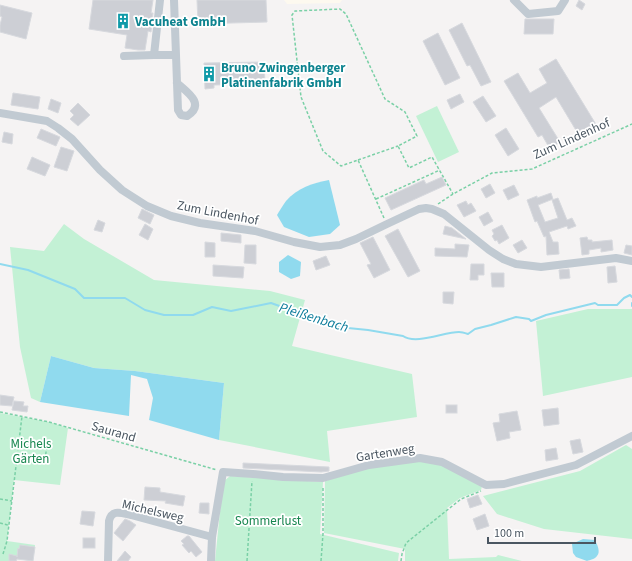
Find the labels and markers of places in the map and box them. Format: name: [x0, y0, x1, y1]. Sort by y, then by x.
building icon: Vacuheat GmbH: [114, 12, 132, 30]
place label: Vacuheat GmbH: [134, 13, 226, 31]
place label: Bruno Zwingenberger Platinenfabrik GmbH: [221, 59, 346, 92]
building icon: Bruno Zwingenberger Platinenfabrik GmbH: [200, 65, 218, 83]

